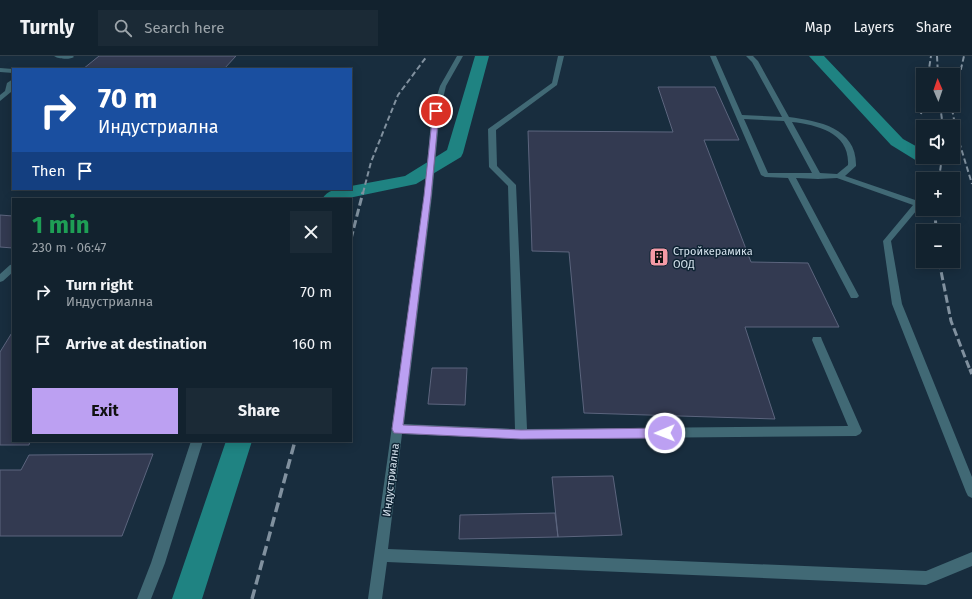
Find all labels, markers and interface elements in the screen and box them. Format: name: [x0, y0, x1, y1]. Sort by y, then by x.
search box: [98, 10, 378, 46]
text: Turnly: [20, 16, 74, 39]
icon: search: [112, 17, 134, 39]
text: Search here: [144, 19, 224, 37]
text: Map: [805, 19, 831, 36]
text: Layers: [853, 19, 894, 36]
text: Share: [916, 19, 952, 36]
north arrow: [916, 68, 960, 112]
map controls: [916, 68, 960, 268]
text: 70 m: [98, 82, 157, 115]
icon: right: [32, 84, 84, 136]
pin: [419, 94, 453, 128]
icon: arrive: [425, 100, 447, 122]
text: Индустриална: [98, 116, 219, 138]
button: sound: [916, 120, 960, 164]
icon: arrive: [74, 160, 96, 182]
text: Then: [32, 162, 66, 180]
button: +: [916, 172, 960, 216]
text: 1 min: [32, 211, 90, 239]
button: close: [290, 211, 332, 253]
button: −: [916, 224, 960, 268]
text: 230 m · 06:47: [32, 240, 106, 255]
place label: Стройкерамика ООД: [673, 245, 753, 271]
building icon: Стройкерамика ООД: [648, 246, 670, 268]
text: Turn right: [66, 276, 133, 294]
icon: right: [32, 281, 54, 303]
text: 70 m: [300, 283, 332, 301]
text: Индустриална: [66, 294, 153, 309]
icon: arrive: [32, 333, 54, 355]
text: Arrive at destination: [66, 335, 207, 353]
text: 160 m: [292, 335, 332, 353]
button: Exit: [32, 388, 178, 434]
button: Share: [186, 388, 332, 434]
position arrow: [644, 412, 686, 454]
street label: Индустриална: [380, 443, 402, 517]

